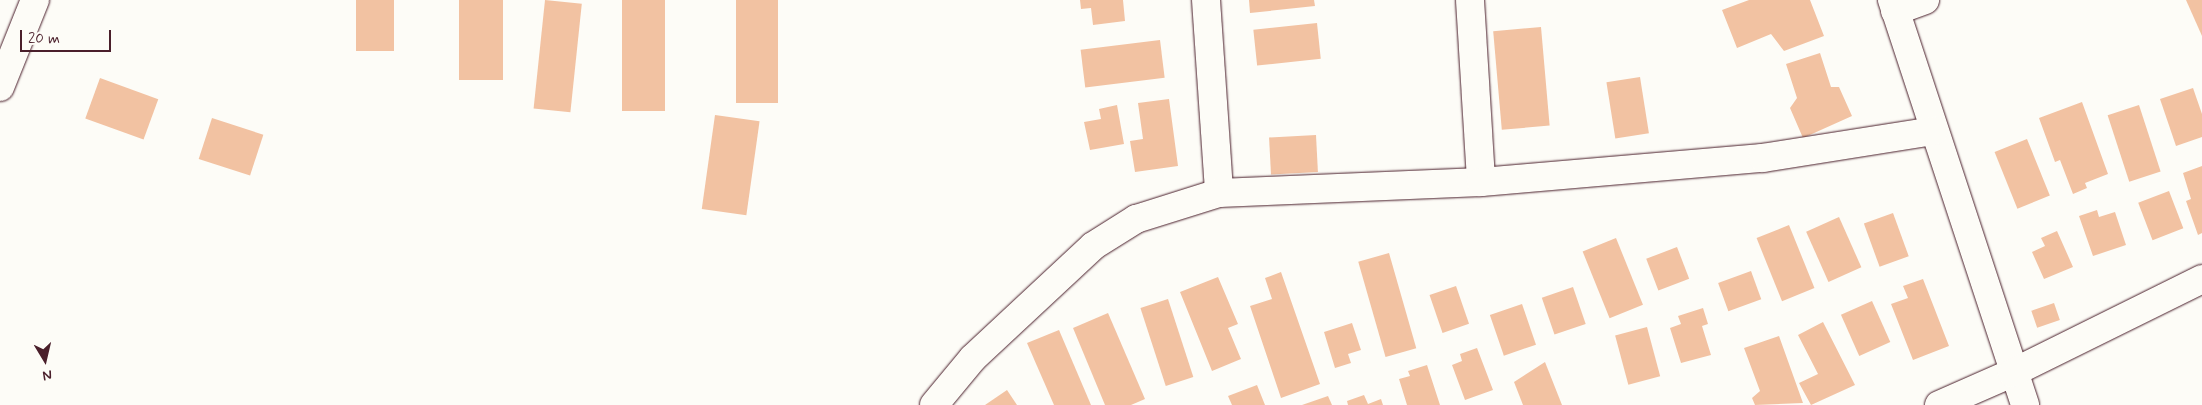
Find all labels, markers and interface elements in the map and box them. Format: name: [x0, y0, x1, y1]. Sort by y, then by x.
scale bar: [22, 20, 114, 52]
text: 20 m: [28, 29, 60, 49]
north arrow: [20, 335, 70, 385]
text: N: [41, 365, 53, 384]

